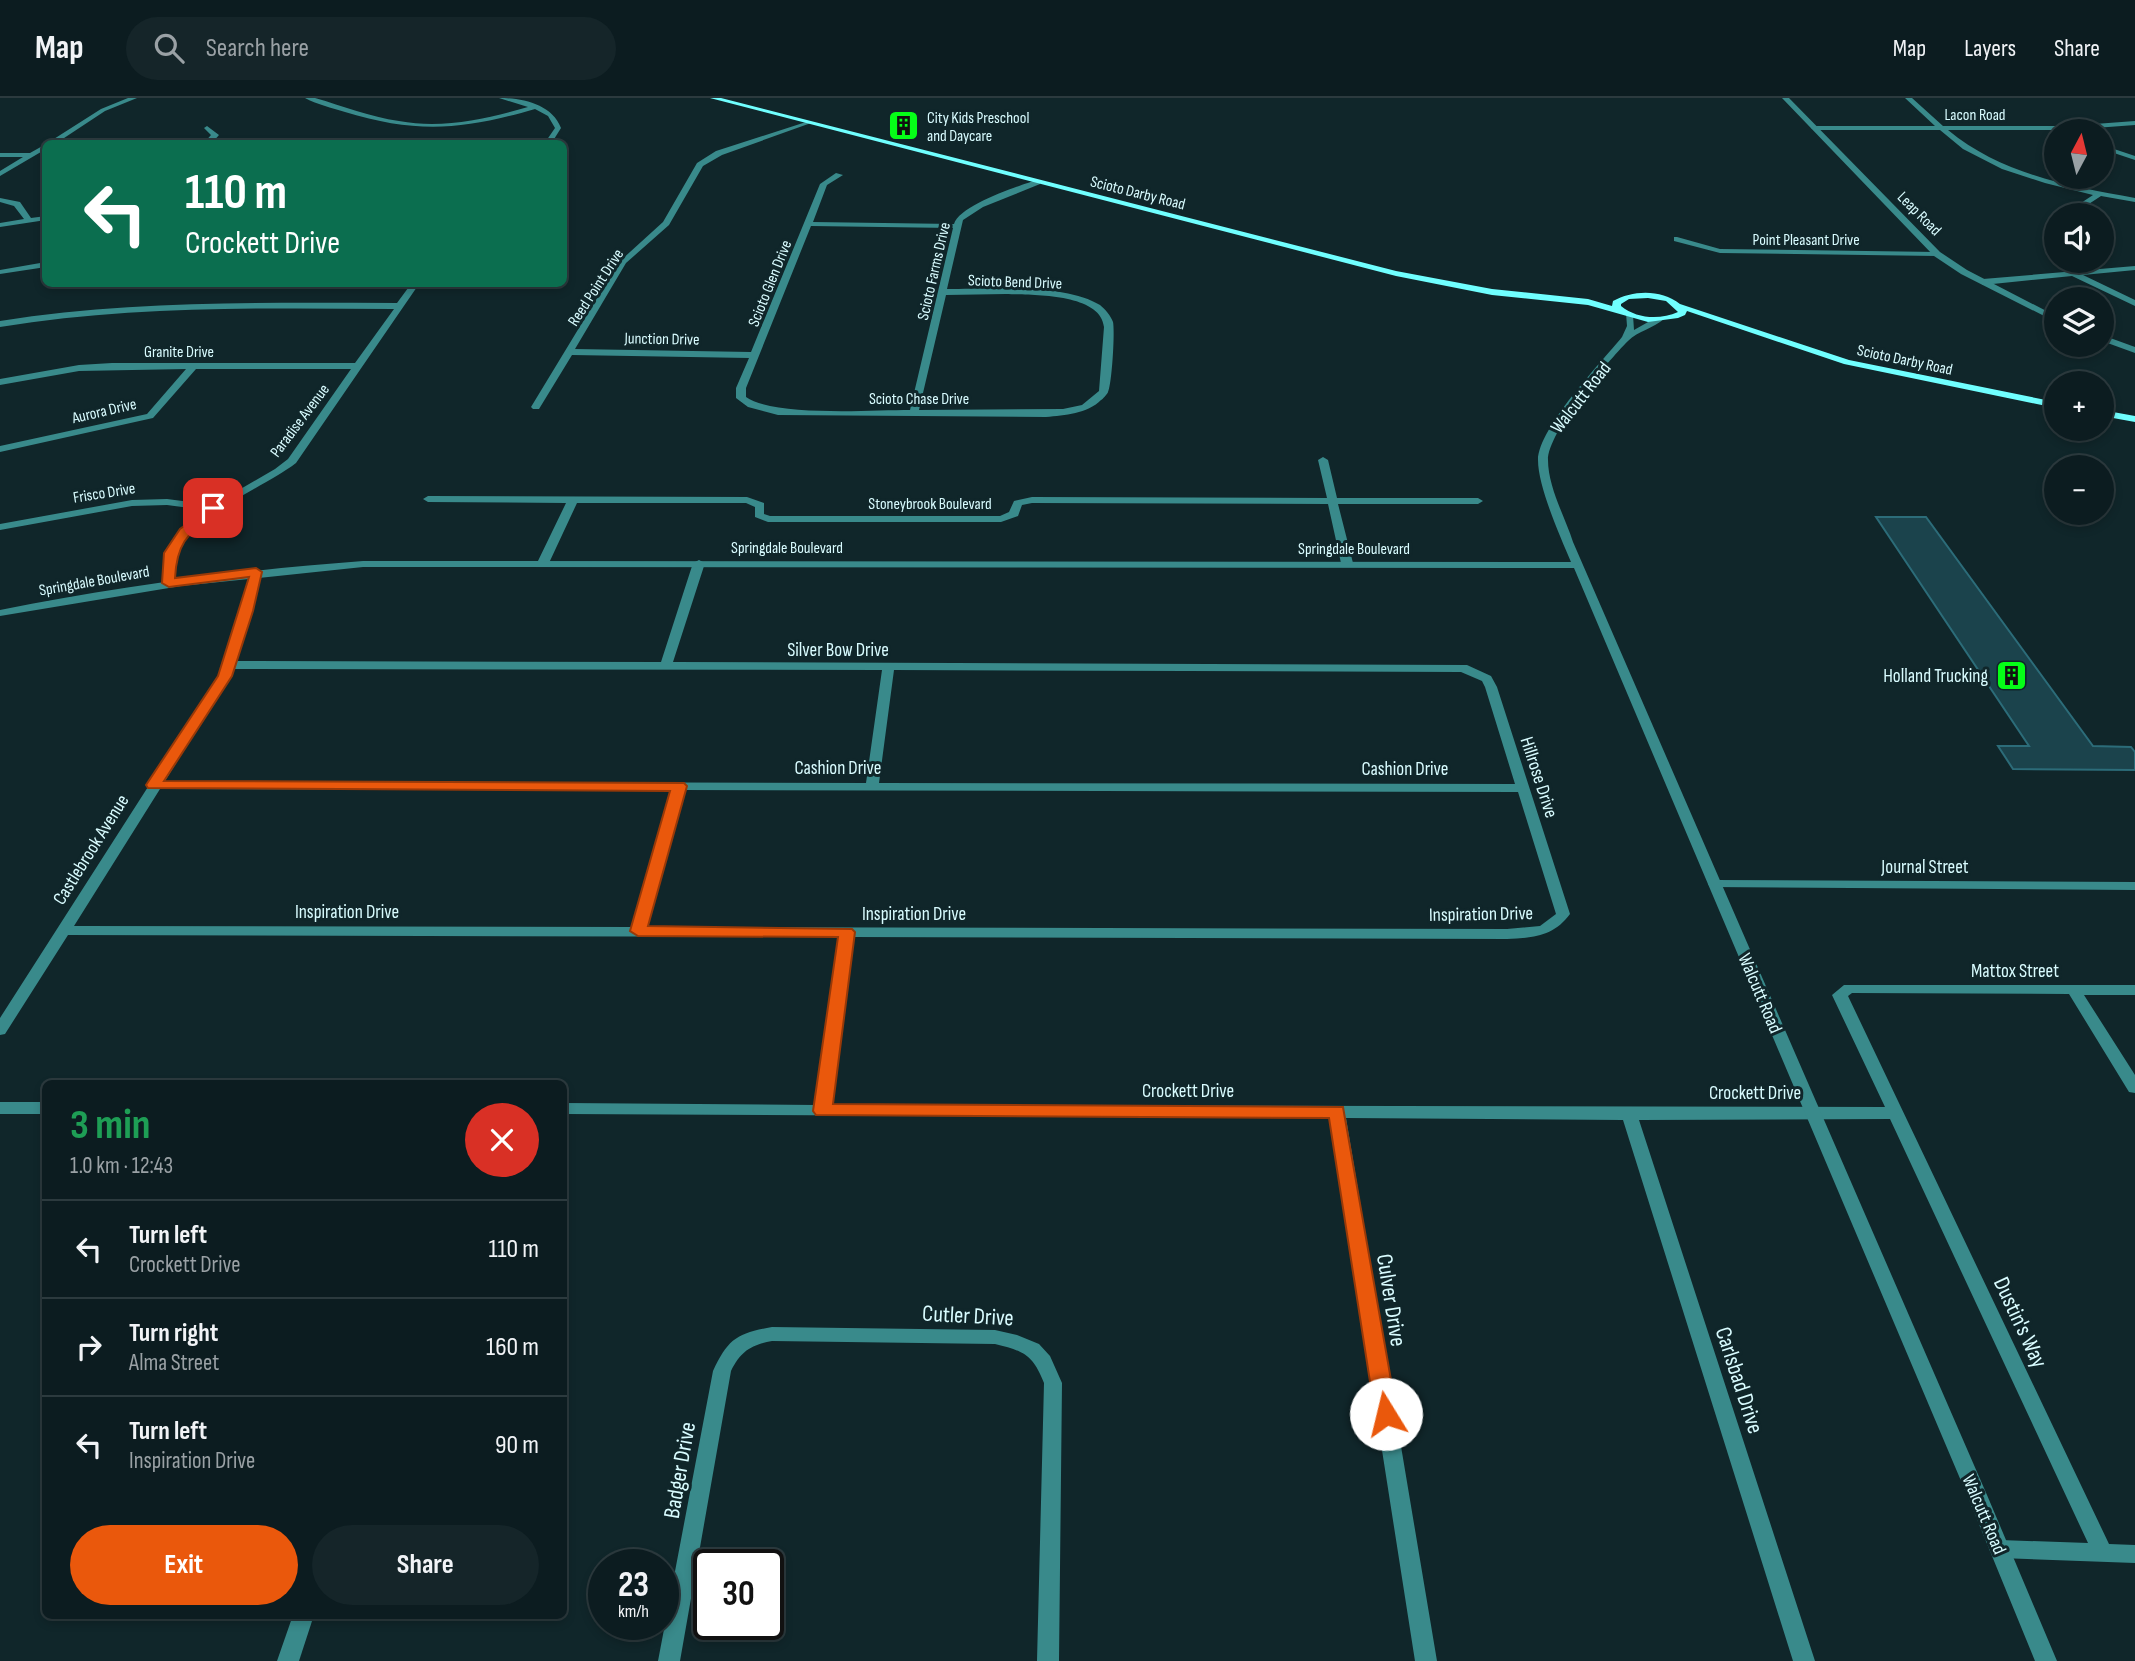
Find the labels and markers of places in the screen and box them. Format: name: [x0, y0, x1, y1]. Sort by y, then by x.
building icon: City Kids Preschool and Daycare: [887, 109, 921, 143]
place label: City Kids Preschool and Daycare: [927, 109, 1029, 146]
pin: [183, 478, 243, 538]
building icon: Holland Trucking: [1994, 658, 2028, 692]
place label: Holland Trucking: [1883, 665, 1988, 688]

